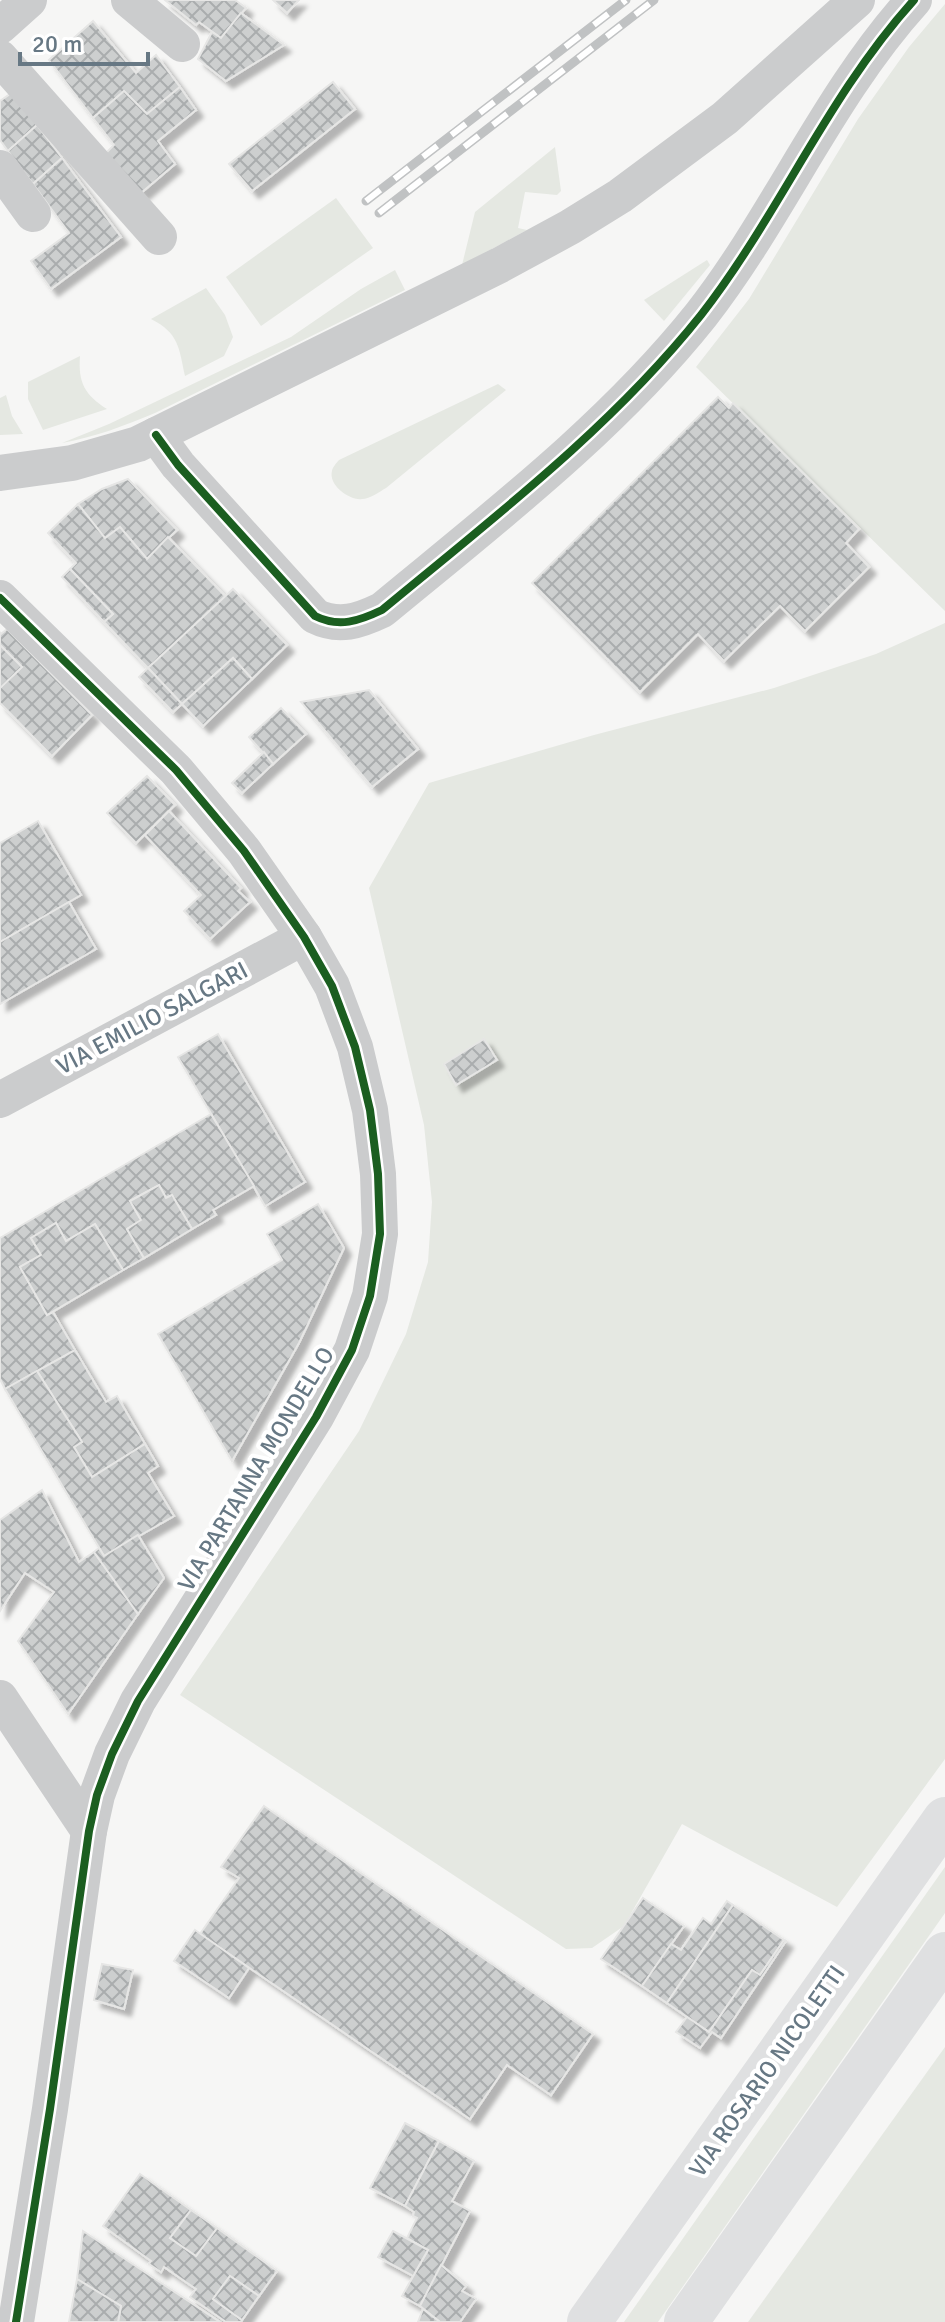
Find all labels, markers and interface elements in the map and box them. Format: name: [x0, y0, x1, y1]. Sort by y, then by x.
scale bar: [20, 16, 148, 66]
text: 20 m: [32, 29, 82, 59]
street label: VIA EMILIO SALGARI: [51, 955, 253, 1081]
street label: VIA PARTANNA MONDELLO: [171, 1341, 341, 1597]
street label: VIA ROSARIO NICOLETTI: [682, 1959, 852, 2183]

